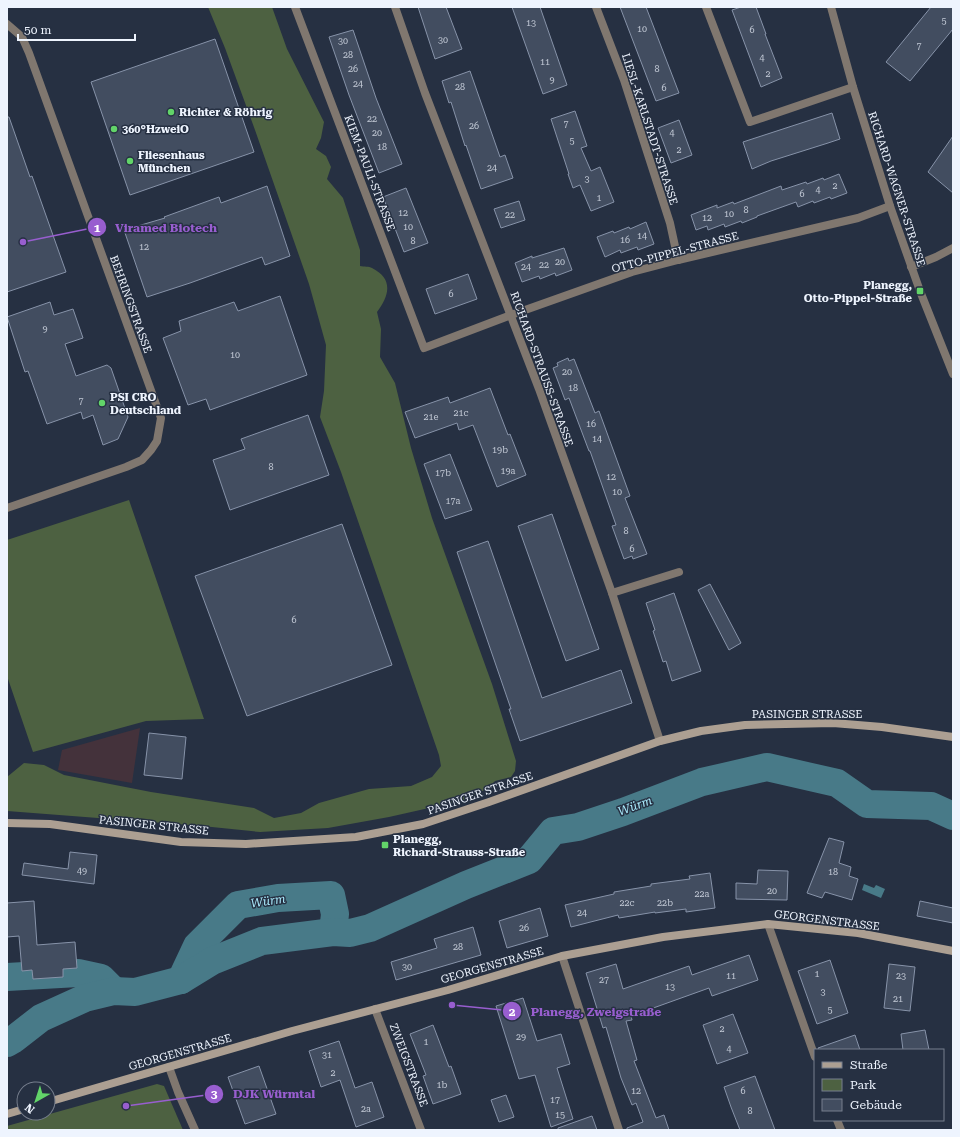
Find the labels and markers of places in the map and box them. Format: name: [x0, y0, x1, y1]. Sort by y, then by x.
place label: Richter & Röhrig: [179, 106, 272, 119]
marker: Richter & Röhrig: [166, 107, 176, 117]
place label: 360°HzweiO: [122, 123, 189, 136]
marker: 360°HzweiO: [109, 124, 119, 134]
place label: Fliesenhaus München: [138, 149, 205, 175]
marker: Fliesenhaus München: [125, 156, 135, 166]
callout: Viramed Biotech: [87, 215, 225, 239]
place label: Planegg, Otto-Pippel-Straße: [804, 279, 913, 305]
marker: Planegg, Otto-Pippel-Straße: [915, 286, 925, 296]
place label: PSI CRO Deutschland: [110, 391, 182, 417]
marker: PSI CRO Deutschland: [97, 398, 107, 408]
place label: Planegg, Richard-Strauss-Straße: [393, 833, 526, 859]
marker: Planegg, Richard-Strauss-Straße: [380, 840, 390, 850]
callout: Planegg, Zweigstraße: [502, 999, 669, 1023]
callout: DJK Würmtal: [204, 1082, 323, 1106]

